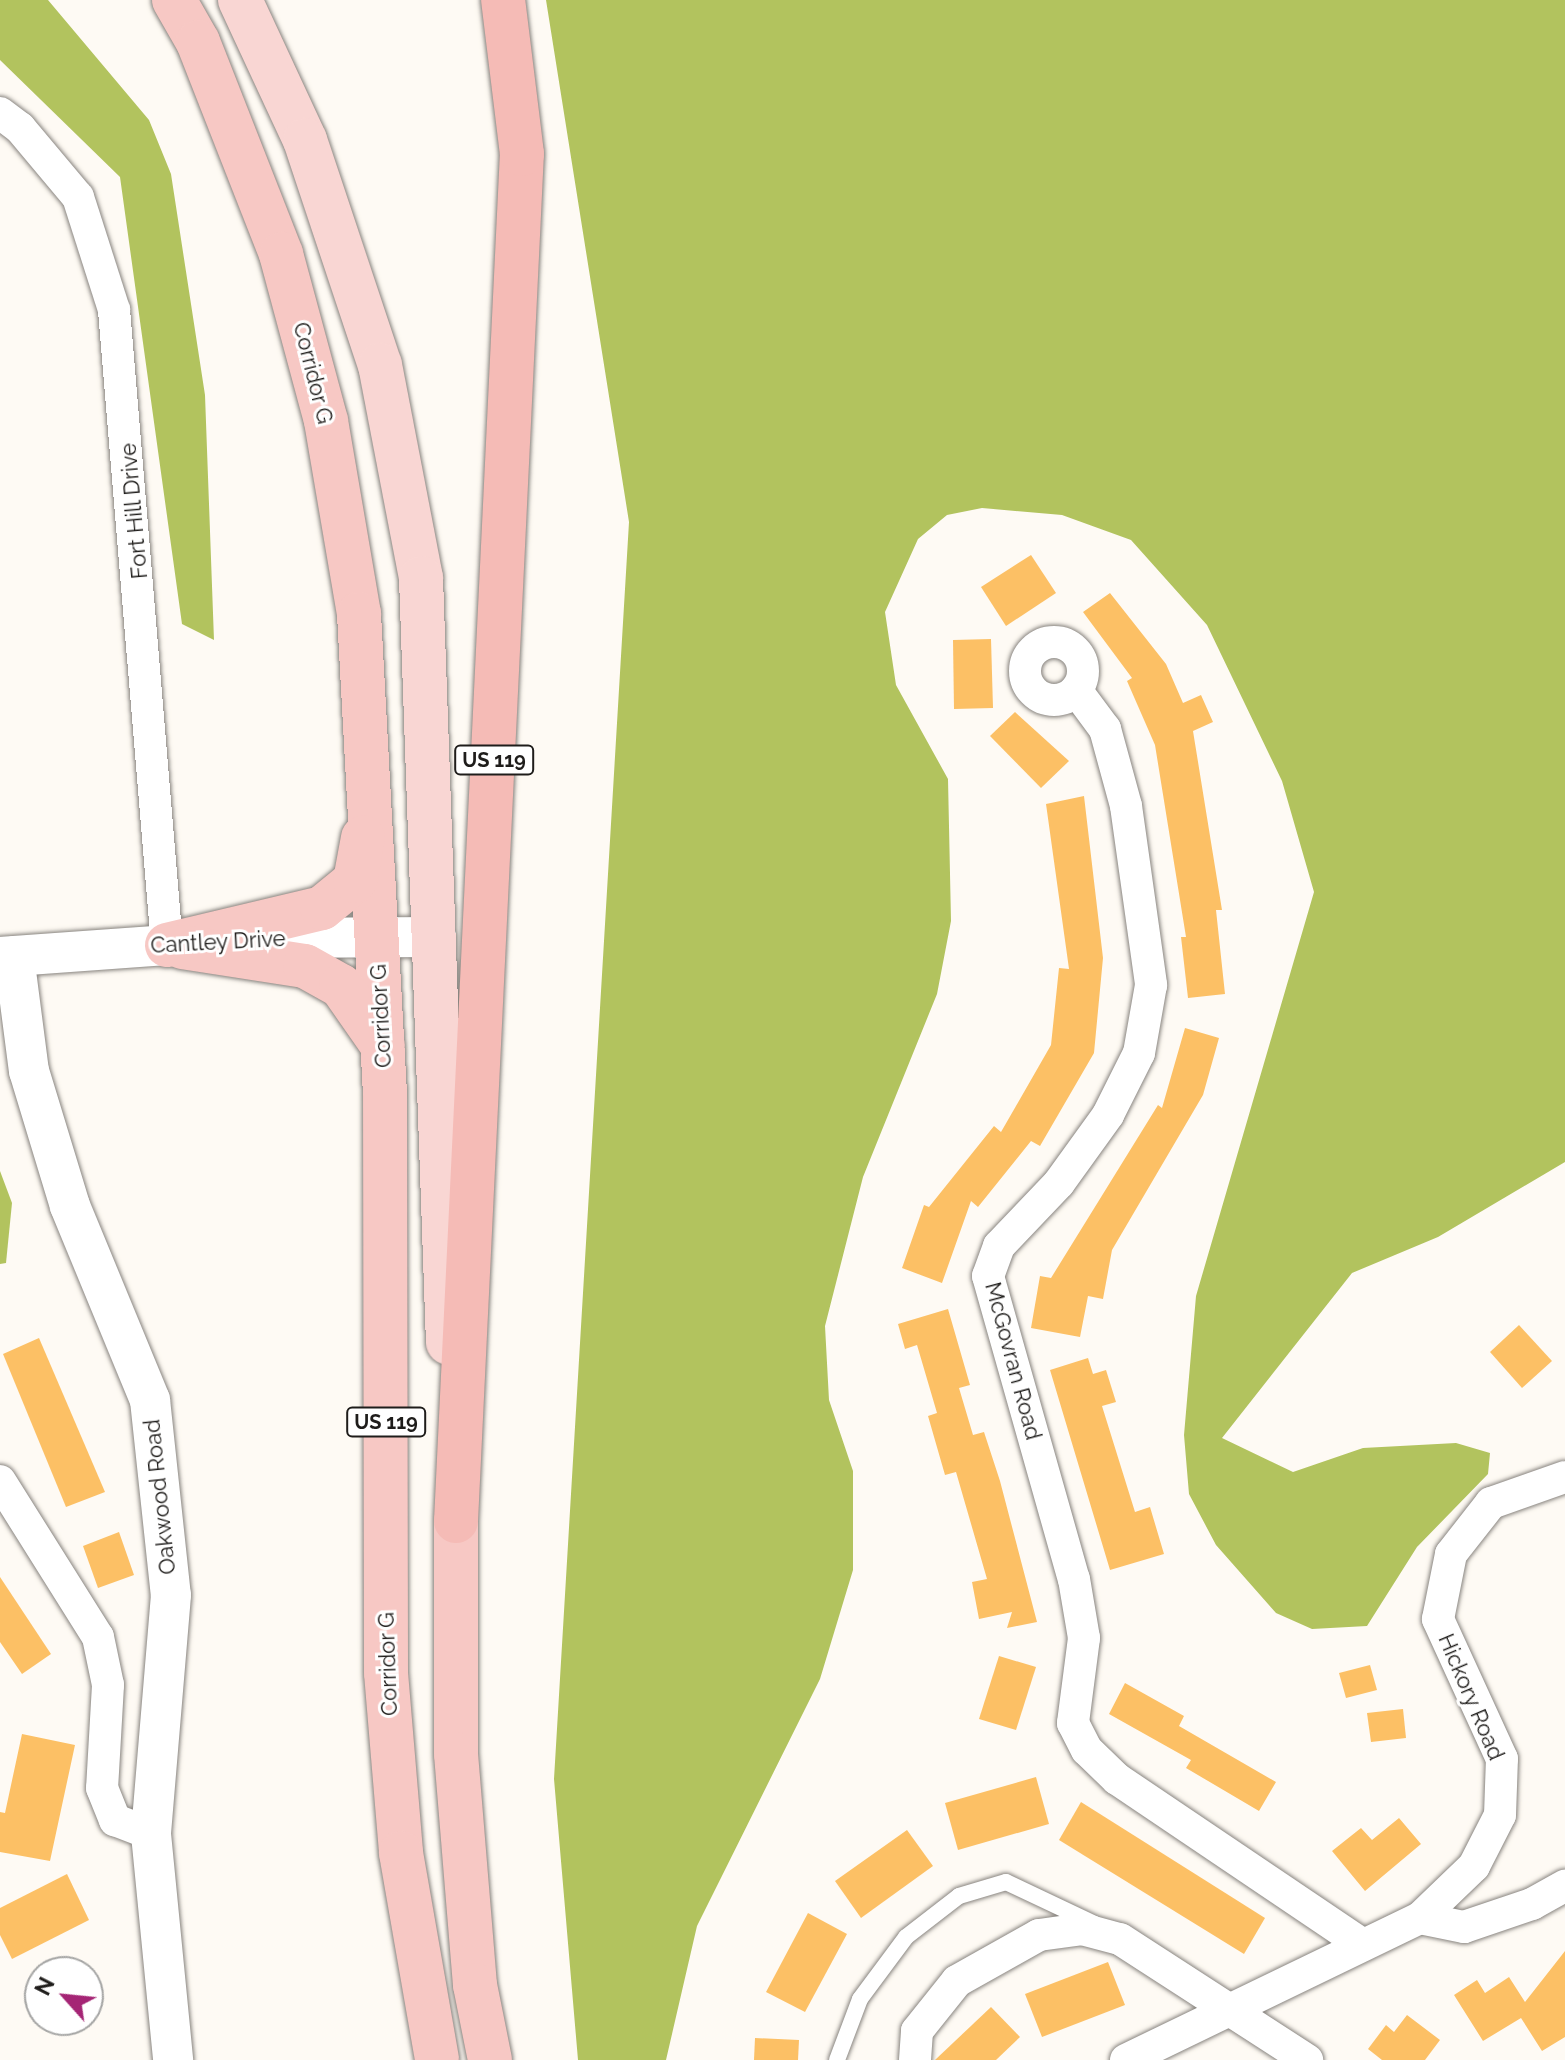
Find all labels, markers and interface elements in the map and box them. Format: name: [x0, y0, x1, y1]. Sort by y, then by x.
street label: Corridor G: [288, 319, 338, 427]
street label: Fort Hill Drive: [115, 442, 153, 580]
road number: US 119: [454, 744, 534, 776]
street label: Cantley Drive: [150, 925, 286, 959]
street label: Corridor G: [365, 963, 397, 1069]
street label: McGovran Road: [979, 1279, 1047, 1443]
road number: US 119: [346, 1406, 426, 1438]
street label: Oakwood Road: [139, 1418, 181, 1576]
street label: Corridor G: [373, 1611, 403, 1717]
street label: Hickory Road: [1432, 1630, 1510, 1764]
north arrow: [24, 1956, 104, 2036]
text: N: [29, 1973, 60, 1999]

